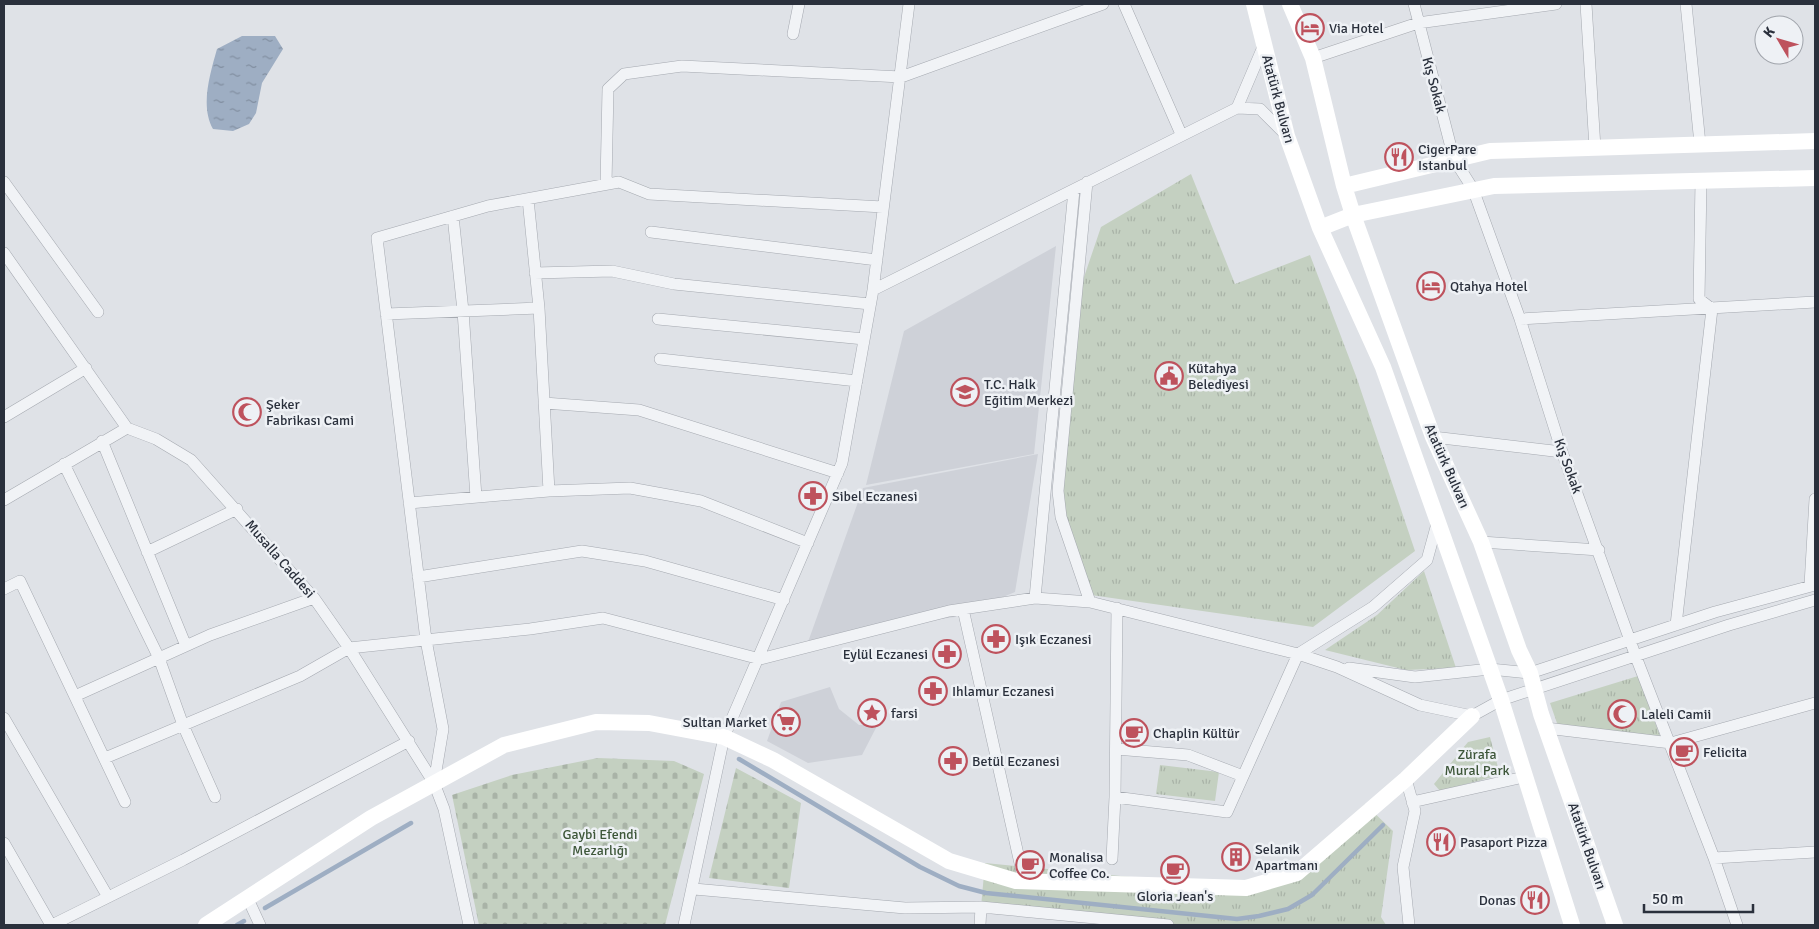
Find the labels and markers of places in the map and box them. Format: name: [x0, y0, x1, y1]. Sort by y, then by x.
hotel icon: Via Hotel: [1295, 13, 1325, 43]
place label: Via Hotel: [1329, 20, 1384, 37]
place label: CigerPare Istanbul: [1418, 141, 1476, 174]
restaurant icon: CigerPare Istanbul: [1384, 142, 1414, 172]
hotel icon: Qtahya Hotel: [1416, 271, 1446, 301]
place label: Qtahya Hotel: [1450, 278, 1528, 295]
place label: Kütahya Belediyesi: [1188, 360, 1249, 393]
public building icon: Kütahya Belediyesi: [1154, 361, 1184, 391]
place label: T.C. Halk Eğitim Merkezi: [984, 376, 1073, 409]
school or university icon: T.C. Halk Eğitim Merkezi: [950, 377, 980, 407]
place label: Şeker Fabrikası Cami: [266, 396, 354, 429]
mosque icon: Şeker Fabrikası Cami: [232, 397, 262, 427]
pharmacy icon: Sibel Eczanesi: [798, 481, 828, 511]
place label: Sibel Eczanesi: [832, 488, 917, 505]
pharmacy icon: Işık Eczanesi: [981, 624, 1011, 654]
place label: Işık Eczanesi: [1015, 631, 1091, 648]
pharmacy icon: Eylül Eczanesi: [932, 639, 962, 669]
place label: Eylül Eczanesi: [843, 646, 928, 663]
pharmacy icon: Ihlamur Eczanesi: [918, 676, 948, 706]
place label: Ihlamur Eczanesi: [952, 683, 1054, 700]
place icon: farsi: [857, 698, 887, 728]
mosque icon: Laleli Camii: [1607, 699, 1637, 729]
place label: farsi: [891, 705, 918, 722]
place label: Laleli Camii: [1641, 706, 1711, 723]
supermarket icon: Sultan Market: [771, 707, 801, 737]
place label: Sultan Market: [683, 714, 767, 731]
cafe icon: Chaplin Kültür: [1119, 718, 1149, 748]
place label: Chaplin Kültür: [1153, 725, 1240, 742]
cafe icon: Felicita: [1669, 737, 1699, 767]
place label: Felicita: [1703, 744, 1747, 761]
pharmacy icon: Betül Eczanesi: [938, 746, 968, 776]
place label: Betül Eczanesi: [972, 753, 1060, 770]
restaurant icon: Pasaport Pizza: [1426, 827, 1456, 857]
place label: Pasaport Pizza: [1460, 834, 1547, 851]
place label: Selanik Apartmanı: [1255, 841, 1318, 874]
building icon: Selanik Apartmanı: [1221, 842, 1251, 872]
place label: Monalisa Coffee Co.: [1049, 849, 1110, 882]
cafe icon: Monalisa Coffee Co.: [1015, 850, 1045, 880]
cafe icon: Gloria Jean's: [1160, 855, 1190, 885]
restaurant icon: Donas: [1520, 885, 1550, 915]
place label: Gloria Jean's: [1137, 888, 1213, 905]
place label: Donas: [1479, 892, 1516, 909]

